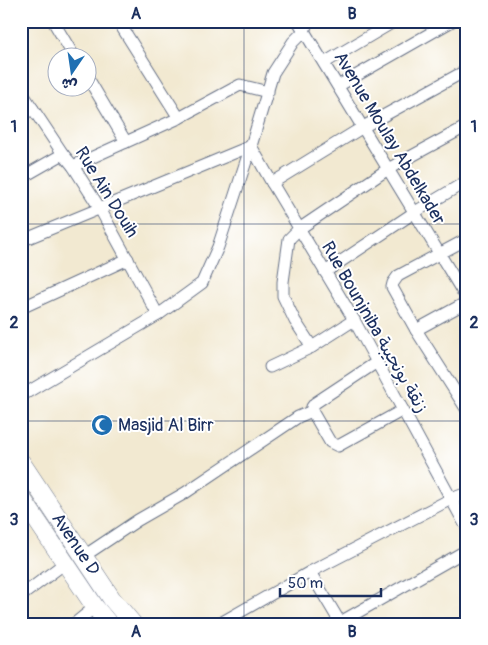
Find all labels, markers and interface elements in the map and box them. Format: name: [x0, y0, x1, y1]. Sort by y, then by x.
text: A: [131, 4, 142, 24]
text: B: [347, 4, 357, 24]
street label: Avenue Moulay Abdelkader: [329, 47, 451, 230]
north arrow: [48, 48, 98, 98]
text: ش: [60, 74, 79, 94]
text: 1: [11, 117, 17, 137]
text: 1: [471, 117, 477, 137]
street label: Rue Ain Douih: [70, 143, 144, 242]
street label: Rue Bounjniba زنقة بونجيبة: [316, 237, 433, 417]
text: 2: [10, 313, 19, 333]
text: 2: [470, 313, 479, 333]
mosque icon: Masjid Al Birr: [90, 413, 114, 437]
place label: Masjid Al Birr: [118, 414, 214, 437]
street label: Avenue D: [46, 509, 105, 580]
text: 3: [10, 510, 19, 530]
text: 3: [470, 510, 479, 530]
scale bar: [280, 565, 382, 597]
text: 50 m: [288, 574, 323, 593]
text: A: [131, 622, 142, 642]
text: B: [347, 622, 357, 642]

